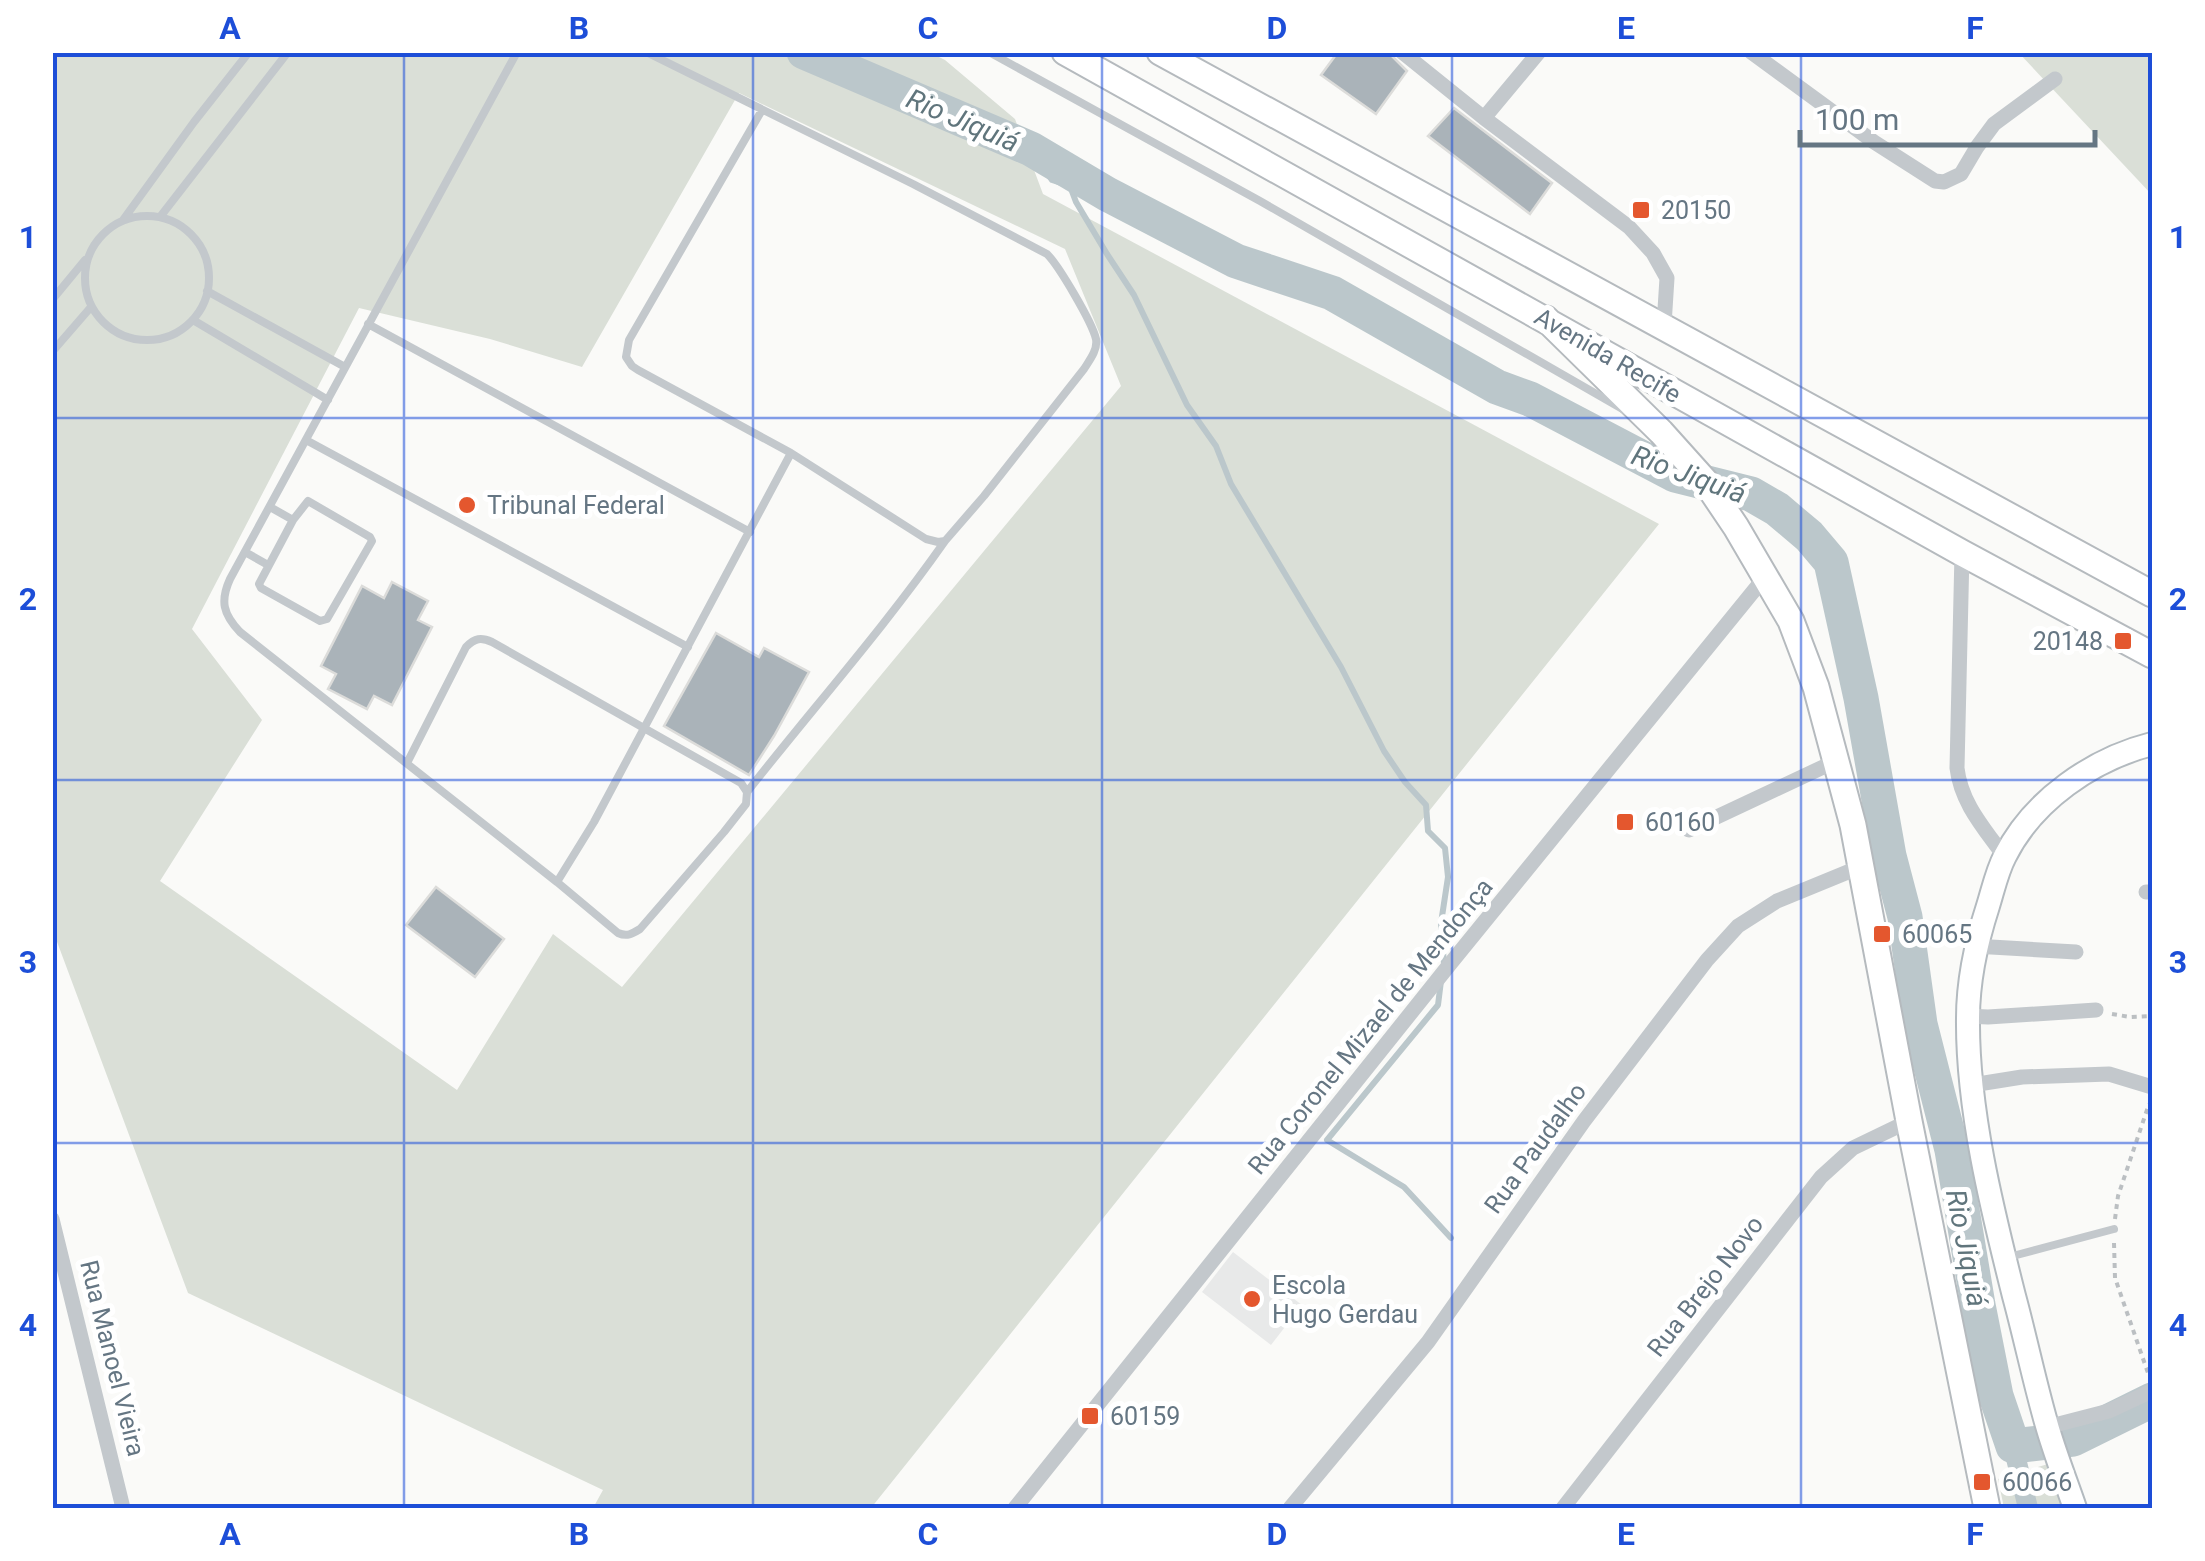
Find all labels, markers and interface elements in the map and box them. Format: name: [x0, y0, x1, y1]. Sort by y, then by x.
text: A: [219, 9, 241, 47]
text: B: [569, 9, 589, 47]
text: C: [918, 9, 938, 47]
text: D: [1267, 9, 1287, 47]
text: E: [1617, 9, 1635, 47]
text: F: [1966, 9, 1984, 47]
water label: Rio Jiquiá: [902, 82, 1024, 159]
scale bar: [1800, 85, 2095, 147]
text: 100 m: [1815, 102, 1899, 137]
place label: 20150: [1661, 196, 1731, 225]
marker: 20150: [1630, 199, 1652, 221]
text: 1: [19, 218, 37, 256]
text: 1: [2169, 218, 2187, 256]
street label: Avenida Recife: [1529, 302, 1686, 409]
water label: Rio Jiquiá: [1627, 439, 1751, 510]
place label: Tribunal Federal: [487, 491, 665, 520]
marker: Tribunal Federal: [456, 494, 478, 516]
text: 2: [19, 580, 37, 618]
text: 2: [2169, 580, 2187, 618]
place label: 20148: [2033, 627, 2103, 656]
marker: 20148: [2112, 630, 2134, 652]
place label: 60160: [1645, 808, 1715, 837]
marker: 60160: [1614, 811, 1636, 833]
street label: Rua Coronel Mizael de Mendonça: [1242, 873, 1499, 1180]
place label: 60065: [1902, 920, 1972, 949]
marker: 60065: [1871, 923, 1893, 945]
text: 3: [19, 943, 37, 981]
text: 3: [2169, 943, 2187, 981]
street label: Rua Paudalho: [1478, 1078, 1592, 1219]
water label: Rio Jiquiá: [1939, 1186, 1994, 1310]
street label: Rua Brejo Novo: [1641, 1210, 1769, 1362]
street label: Rua Manoel Vieira: [74, 1257, 151, 1459]
place label: Escola Hugo Gerdau: [1272, 1271, 1418, 1329]
marker: Escola Hugo Gerdau: [1241, 1288, 1263, 1310]
text: 4: [19, 1306, 37, 1344]
text: 4: [2169, 1306, 2187, 1344]
place label: 60159: [1110, 1402, 1180, 1431]
marker: 60159: [1079, 1405, 1101, 1427]
place label: 60066: [2002, 1468, 2072, 1497]
marker: 60066: [1971, 1471, 1993, 1493]
text: A: [219, 1515, 241, 1553]
text: B: [569, 1515, 589, 1553]
text: C: [918, 1515, 938, 1553]
text: D: [1267, 1515, 1287, 1553]
text: E: [1617, 1515, 1635, 1553]
text: F: [1966, 1515, 1984, 1553]

